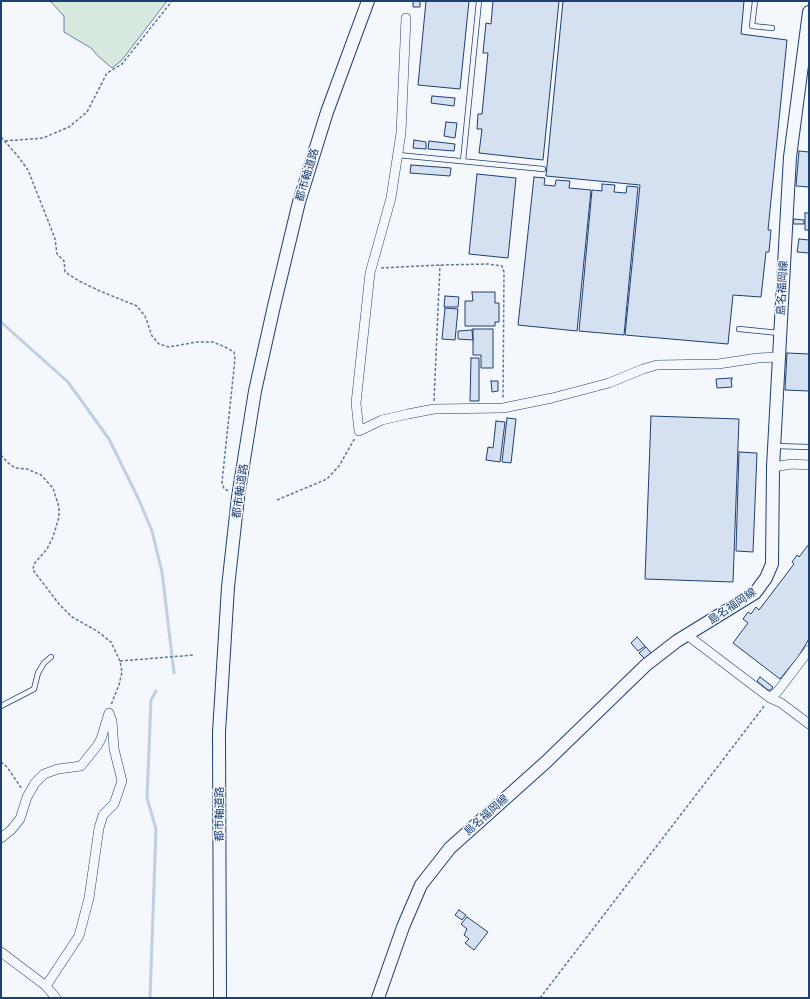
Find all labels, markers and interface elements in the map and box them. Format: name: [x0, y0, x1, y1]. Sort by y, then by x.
street label: 都市軸道路: [293, 147, 321, 203]
street label: 島名福岡線: [774, 260, 790, 316]
street label: 都市軸道路: [230, 463, 250, 519]
street label: 島名福岡線: [706, 585, 758, 627]
street label: 都市軸道路: [212, 787, 226, 841]
street label: 島名福岡線: [461, 792, 511, 838]

